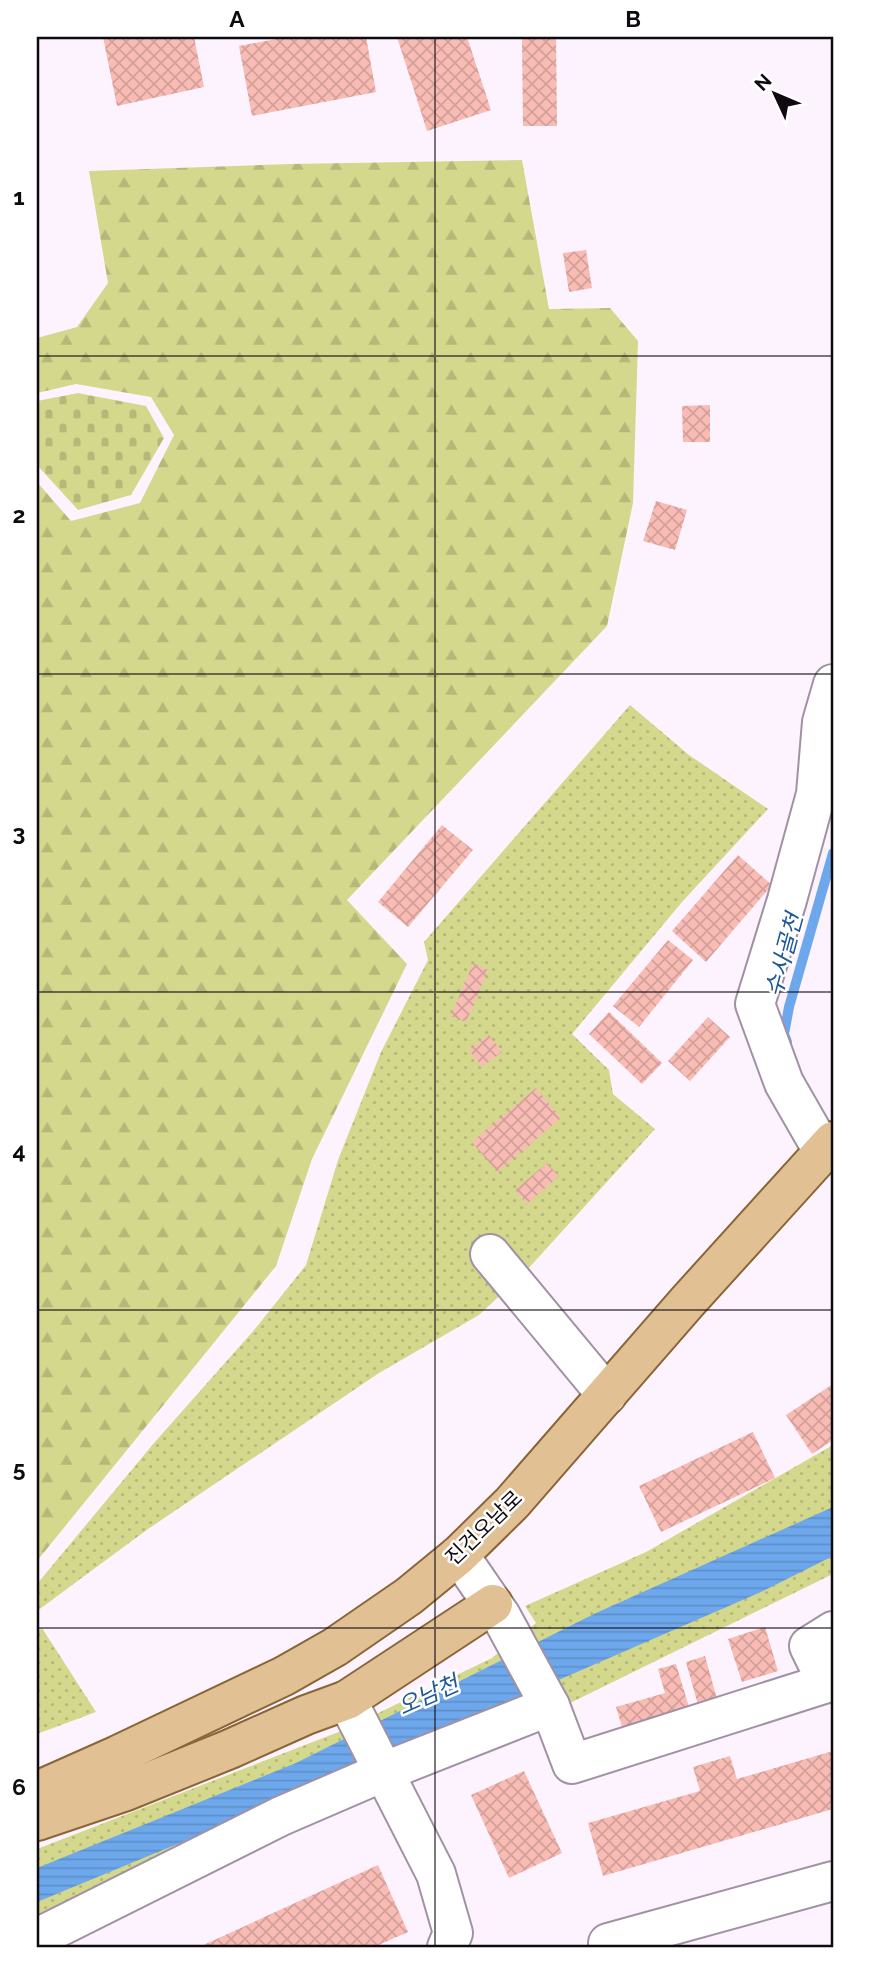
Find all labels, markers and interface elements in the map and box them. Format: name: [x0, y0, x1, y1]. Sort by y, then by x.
text: A: [229, 5, 245, 32]
text: B: [625, 5, 641, 32]
north arrow: [740, 60, 810, 130]
text: N: [750, 69, 776, 95]
text: 1: [13, 183, 25, 210]
text: 2: [13, 501, 25, 528]
text: 3: [13, 819, 25, 846]
water label: 수사골천: [760, 908, 808, 999]
text: 4: [12, 1137, 26, 1164]
text: 5: [13, 1455, 26, 1482]
street label: 진건오남로: [440, 1485, 527, 1570]
water label: 오남천: [393, 1668, 465, 1720]
text: 6: [12, 1773, 26, 1800]

